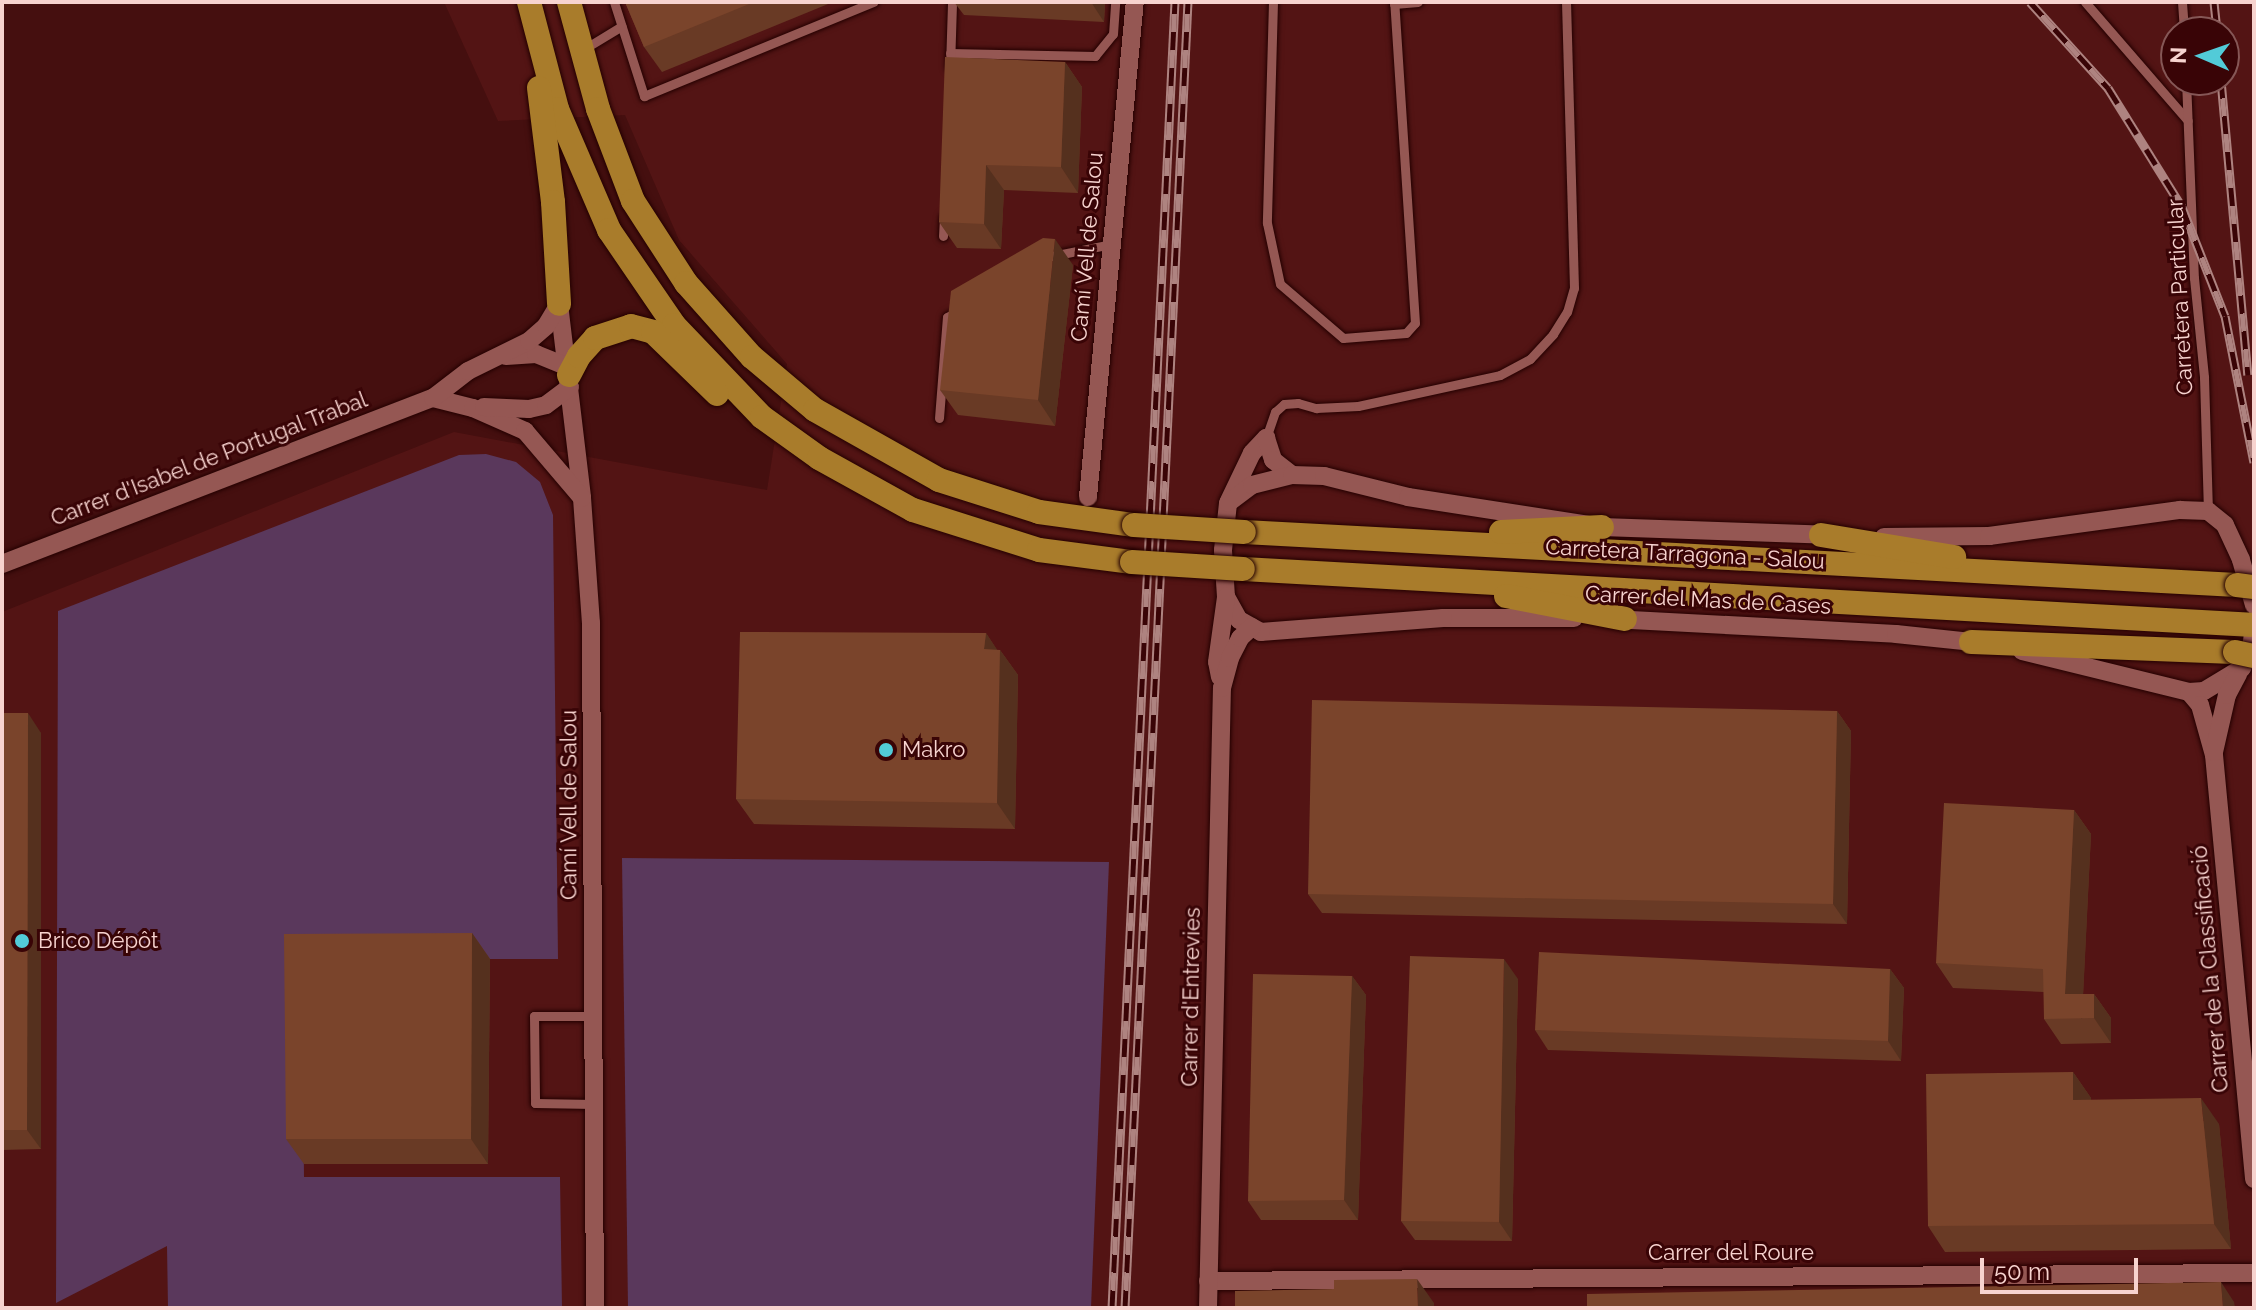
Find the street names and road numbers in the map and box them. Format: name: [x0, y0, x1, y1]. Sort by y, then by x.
street label: Camí Vell de Salou: [1066, 151, 1108, 343]
street label: Carretera Particular: [2162, 198, 2198, 396]
street label: Carrer d'Isabel de Portugal Trabal: [46, 386, 372, 532]
street label: Carretera Tarragona - Salou: [1544, 533, 1826, 575]
street label: Carrer del Mas de Cases: [1584, 580, 1832, 620]
street label: Camí Vell de Salou: [556, 709, 582, 901]
street label: Carrer de la Classificació: [2186, 844, 2234, 1094]
street label: Carrer d'Entrevies: [1176, 907, 1206, 1087]
street label: Carrer del Roure: [1647, 1240, 1815, 1266]

